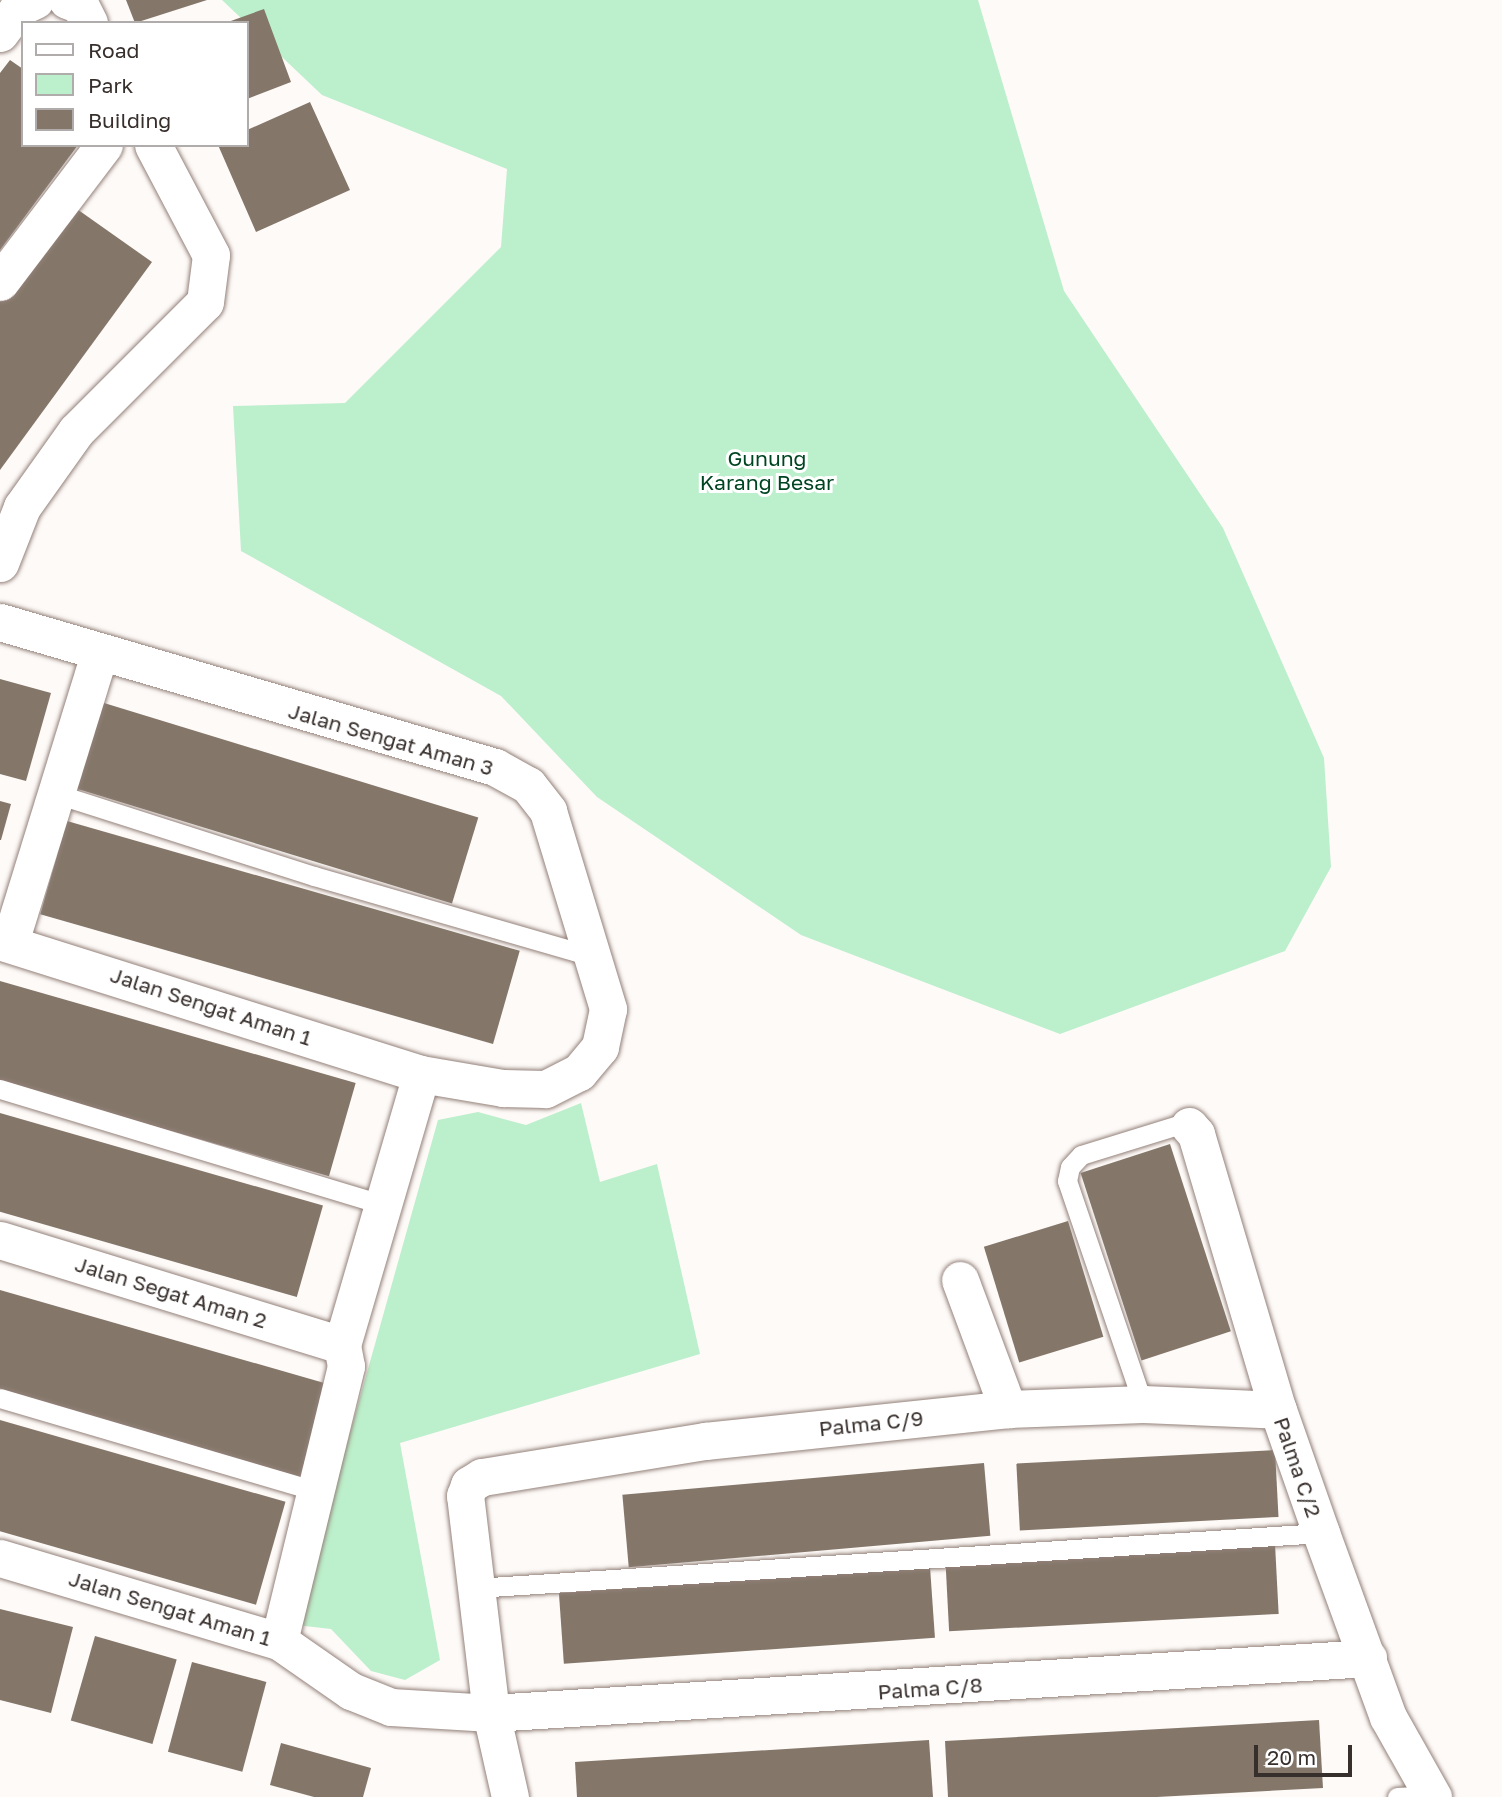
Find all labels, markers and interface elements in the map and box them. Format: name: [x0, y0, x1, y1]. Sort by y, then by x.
legend: [21, 21, 248, 147]
text: Road: [88, 37, 139, 63]
text: Park: [88, 72, 133, 98]
text: Building: [88, 107, 171, 133]
park label: Gunung Karang Besar: [700, 445, 834, 495]
street label: Jalan Sengat Aman 3: [286, 698, 496, 780]
street label: Jalan Sengat Aman 1: [107, 962, 315, 1050]
street label: Jalan Segat Aman 2: [72, 1251, 270, 1333]
street label: Palma C/9: [818, 1405, 924, 1441]
street label: Palma C/2: [1269, 1414, 1327, 1520]
street label: Jalan Sengat Aman 1: [66, 1565, 274, 1651]
street label: Palma C/8: [877, 1672, 983, 1704]
scale bar: [1257, 1730, 1355, 1774]
text: 20 m: [1267, 1744, 1316, 1770]

